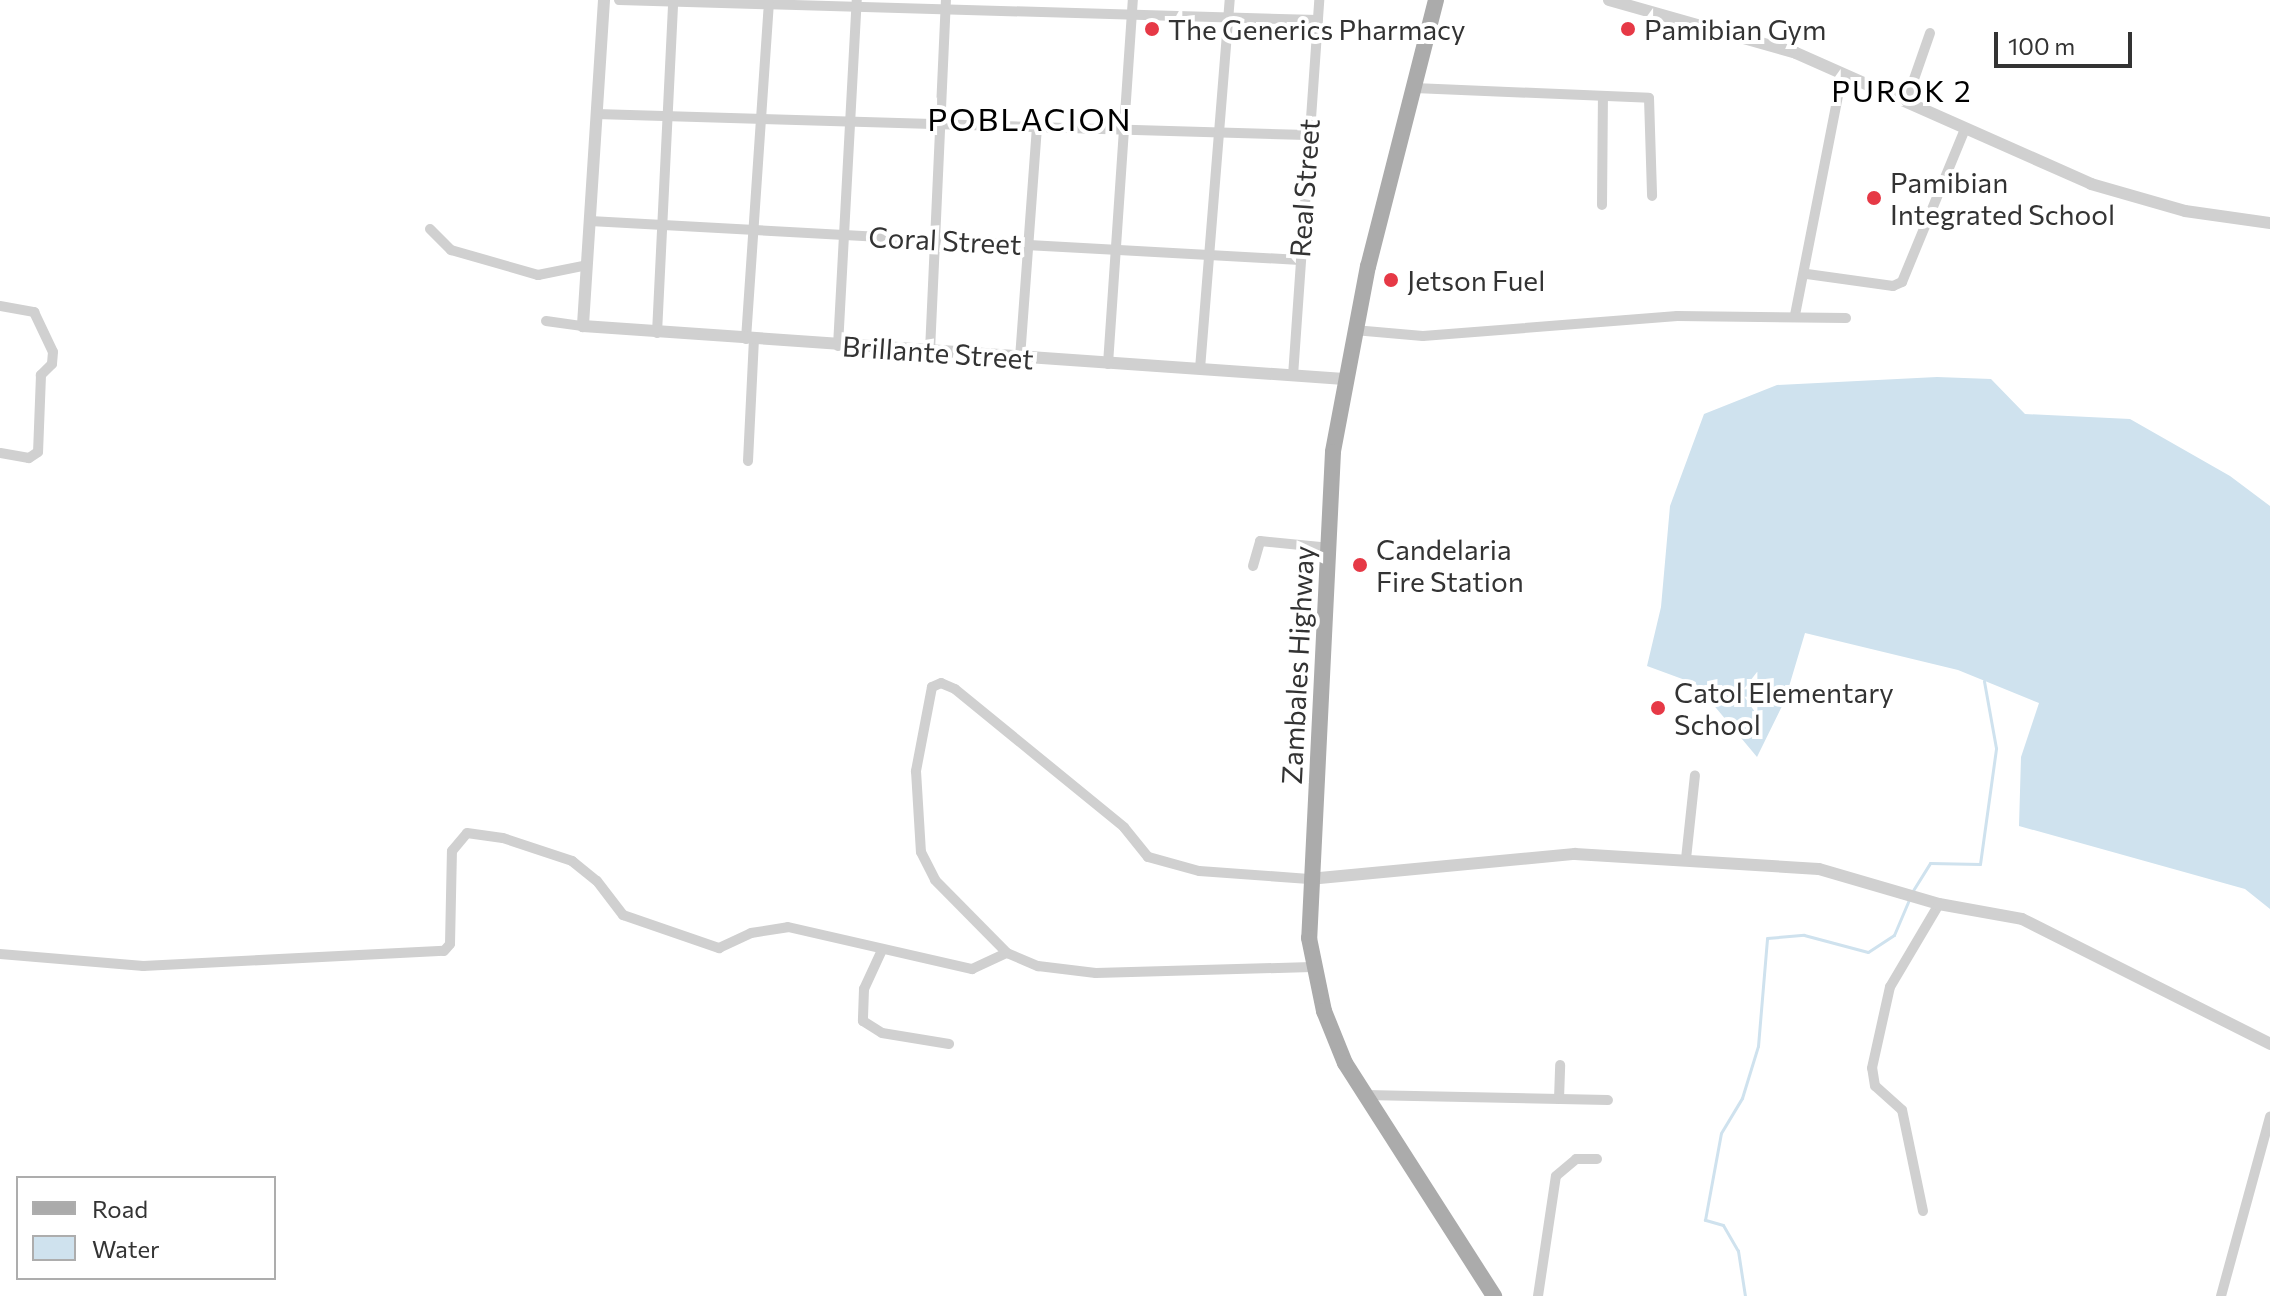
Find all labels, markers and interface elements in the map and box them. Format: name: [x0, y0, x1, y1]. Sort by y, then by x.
place label: The Generics Pharmacy: [1168, 12, 1465, 46]
place label: Pamibian Gym: [1644, 12, 1826, 46]
scale bar: [1998, 16, 2136, 66]
marker: The Generics Pharmacy: [1143, 20, 1161, 38]
marker: Pamibian Gym: [1619, 20, 1637, 38]
text: 100 m: [2008, 31, 2075, 60]
district label: PUROK 2: [1831, 72, 1973, 108]
district label: POBLACION: [927, 99, 1133, 137]
street label: Real Street: [1282, 118, 1326, 258]
place label: Pamibian Integrated School: [1890, 165, 2115, 231]
marker: Pamibian Integrated School: [1865, 189, 1883, 207]
street label: Coral Street: [868, 219, 1022, 261]
place label: Jetson Fuel: [1407, 263, 1545, 297]
marker: Jetson Fuel: [1382, 271, 1400, 289]
street label: Brillante Street: [841, 329, 1035, 375]
place label: Candelaria Fire Station: [1376, 532, 1524, 598]
street label: Zambales Highway: [1274, 545, 1320, 785]
marker: Candelaria Fire Station: [1351, 556, 1369, 574]
place label: Catol Elementary School: [1674, 675, 1894, 741]
marker: Catol Elementary School: [1649, 699, 1667, 717]
legend: [16, 1176, 276, 1280]
text: Road: [92, 1194, 148, 1223]
text: Water: [92, 1234, 160, 1263]

